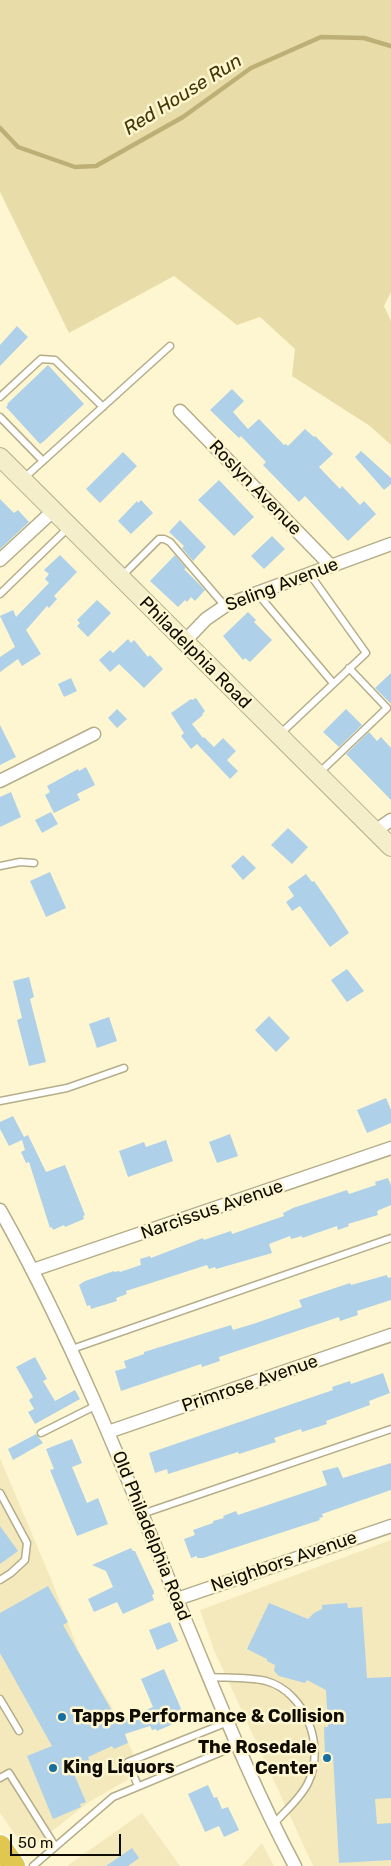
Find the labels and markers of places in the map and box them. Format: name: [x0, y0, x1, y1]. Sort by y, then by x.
place label: Tapps Performance & Collision: [72, 1706, 345, 1728]
marker: Tapps Performance & Collision: [56, 1711, 68, 1723]
place label: The Rosedale Center: [198, 1737, 317, 1780]
marker: The Rosedale Center: [321, 1752, 333, 1764]
place label: King Liquors: [63, 1757, 175, 1779]
marker: King Liquors: [47, 1762, 59, 1774]

